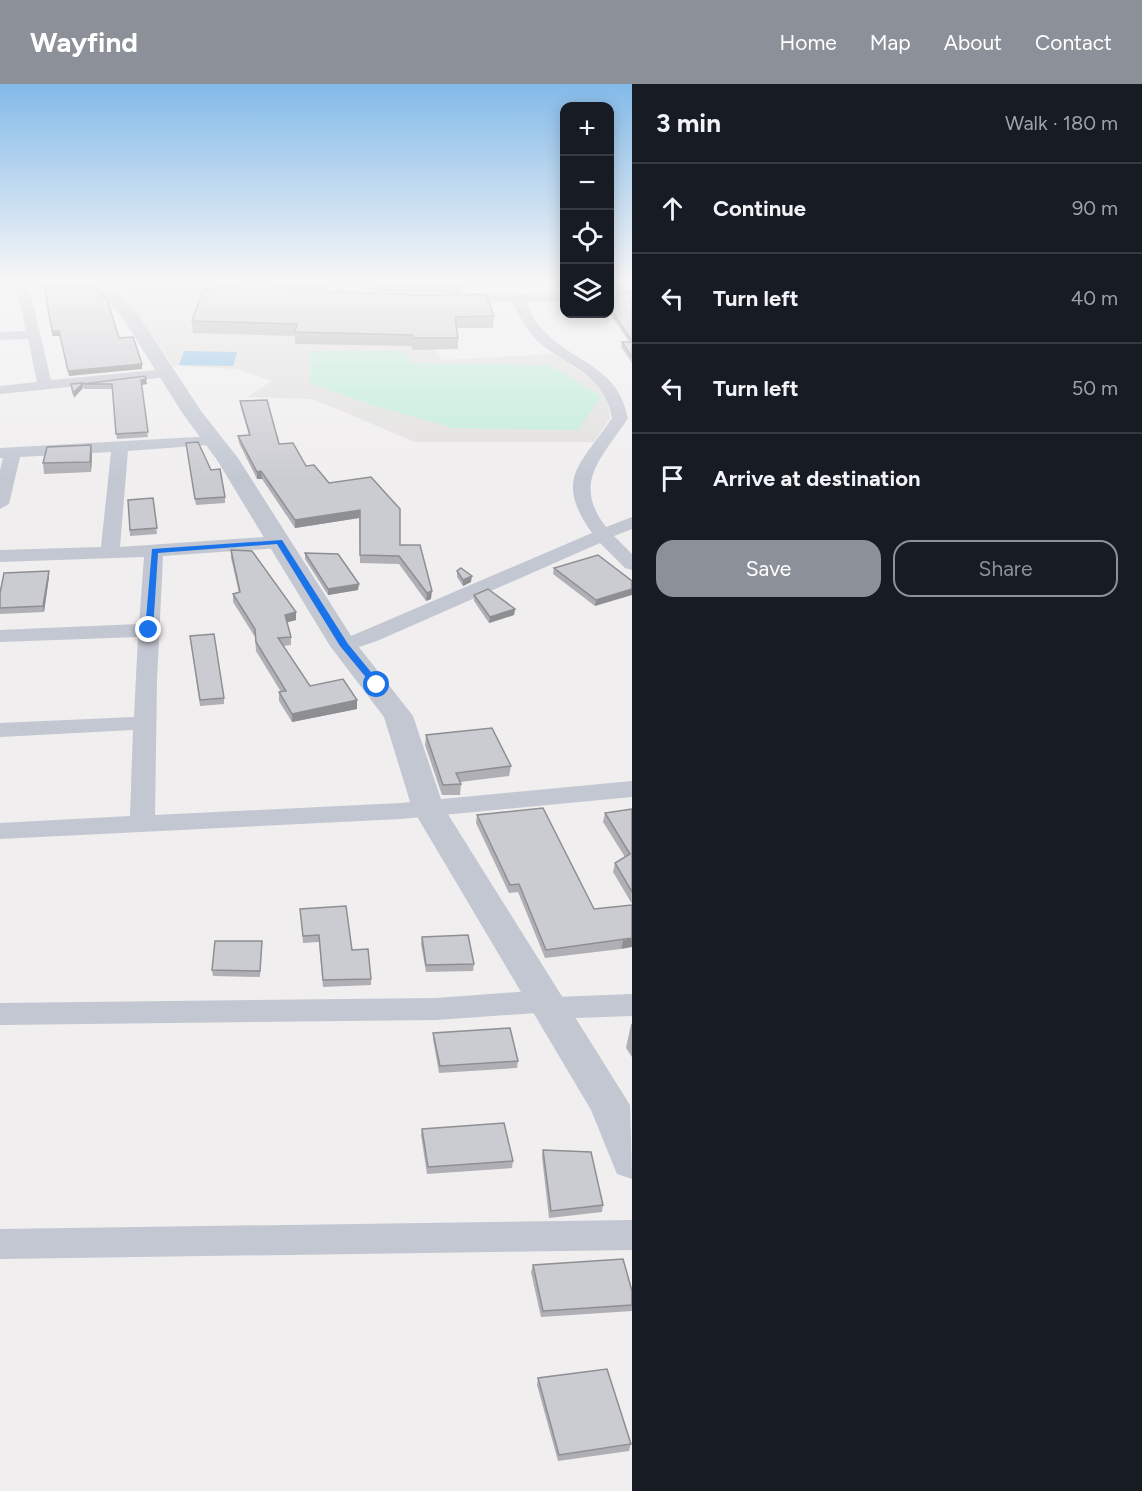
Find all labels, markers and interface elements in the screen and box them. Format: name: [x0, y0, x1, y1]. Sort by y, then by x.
text: Wayfind: [30, 25, 138, 59]
text: Home: [780, 30, 837, 55]
text: Map: [870, 30, 911, 55]
text: About: [944, 30, 1002, 55]
text: Contact: [1035, 30, 1112, 55]
map controls: [560, 102, 614, 318]
button: +: [560, 102, 614, 156]
text: 3 min: [656, 107, 721, 139]
text: Walk · 180 m: [1005, 111, 1118, 135]
button: −: [560, 156, 614, 210]
icon: ahead: [656, 192, 689, 225]
text: Continue: [713, 195, 806, 222]
text: 90 m: [1072, 196, 1118, 220]
button: locate: [560, 210, 614, 264]
button: layers: [560, 264, 614, 318]
icon: left: [656, 282, 689, 315]
text: Turn left: [713, 285, 799, 312]
text: 40 m: [1071, 286, 1118, 310]
icon: left: [656, 372, 689, 405]
text: Turn left: [713, 375, 799, 402]
text: 50 m: [1072, 376, 1118, 400]
icon: arrive: [656, 462, 689, 495]
text: Arrive at destination: [713, 465, 921, 492]
button: Save: [656, 540, 881, 597]
button: Share: [893, 540, 1118, 597]
route end: [135, 616, 161, 642]
route start: [363, 671, 389, 697]

